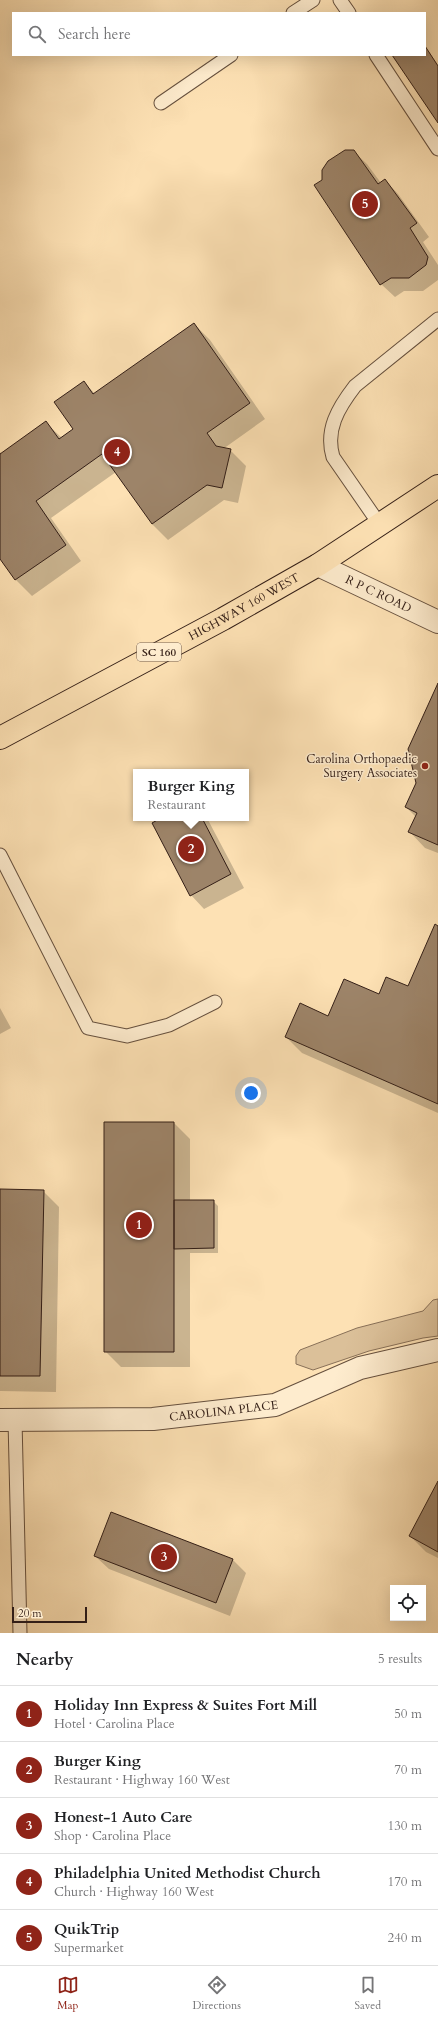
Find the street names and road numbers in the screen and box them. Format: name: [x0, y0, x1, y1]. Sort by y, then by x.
street label: HIGHWAY 160 WEST: [186, 569, 302, 644]
street label: R P C ROAD: [343, 571, 414, 616]
road number: SC 160: [137, 643, 181, 661]
street label: CAROLINA PLACE: [168, 1397, 279, 1425]

